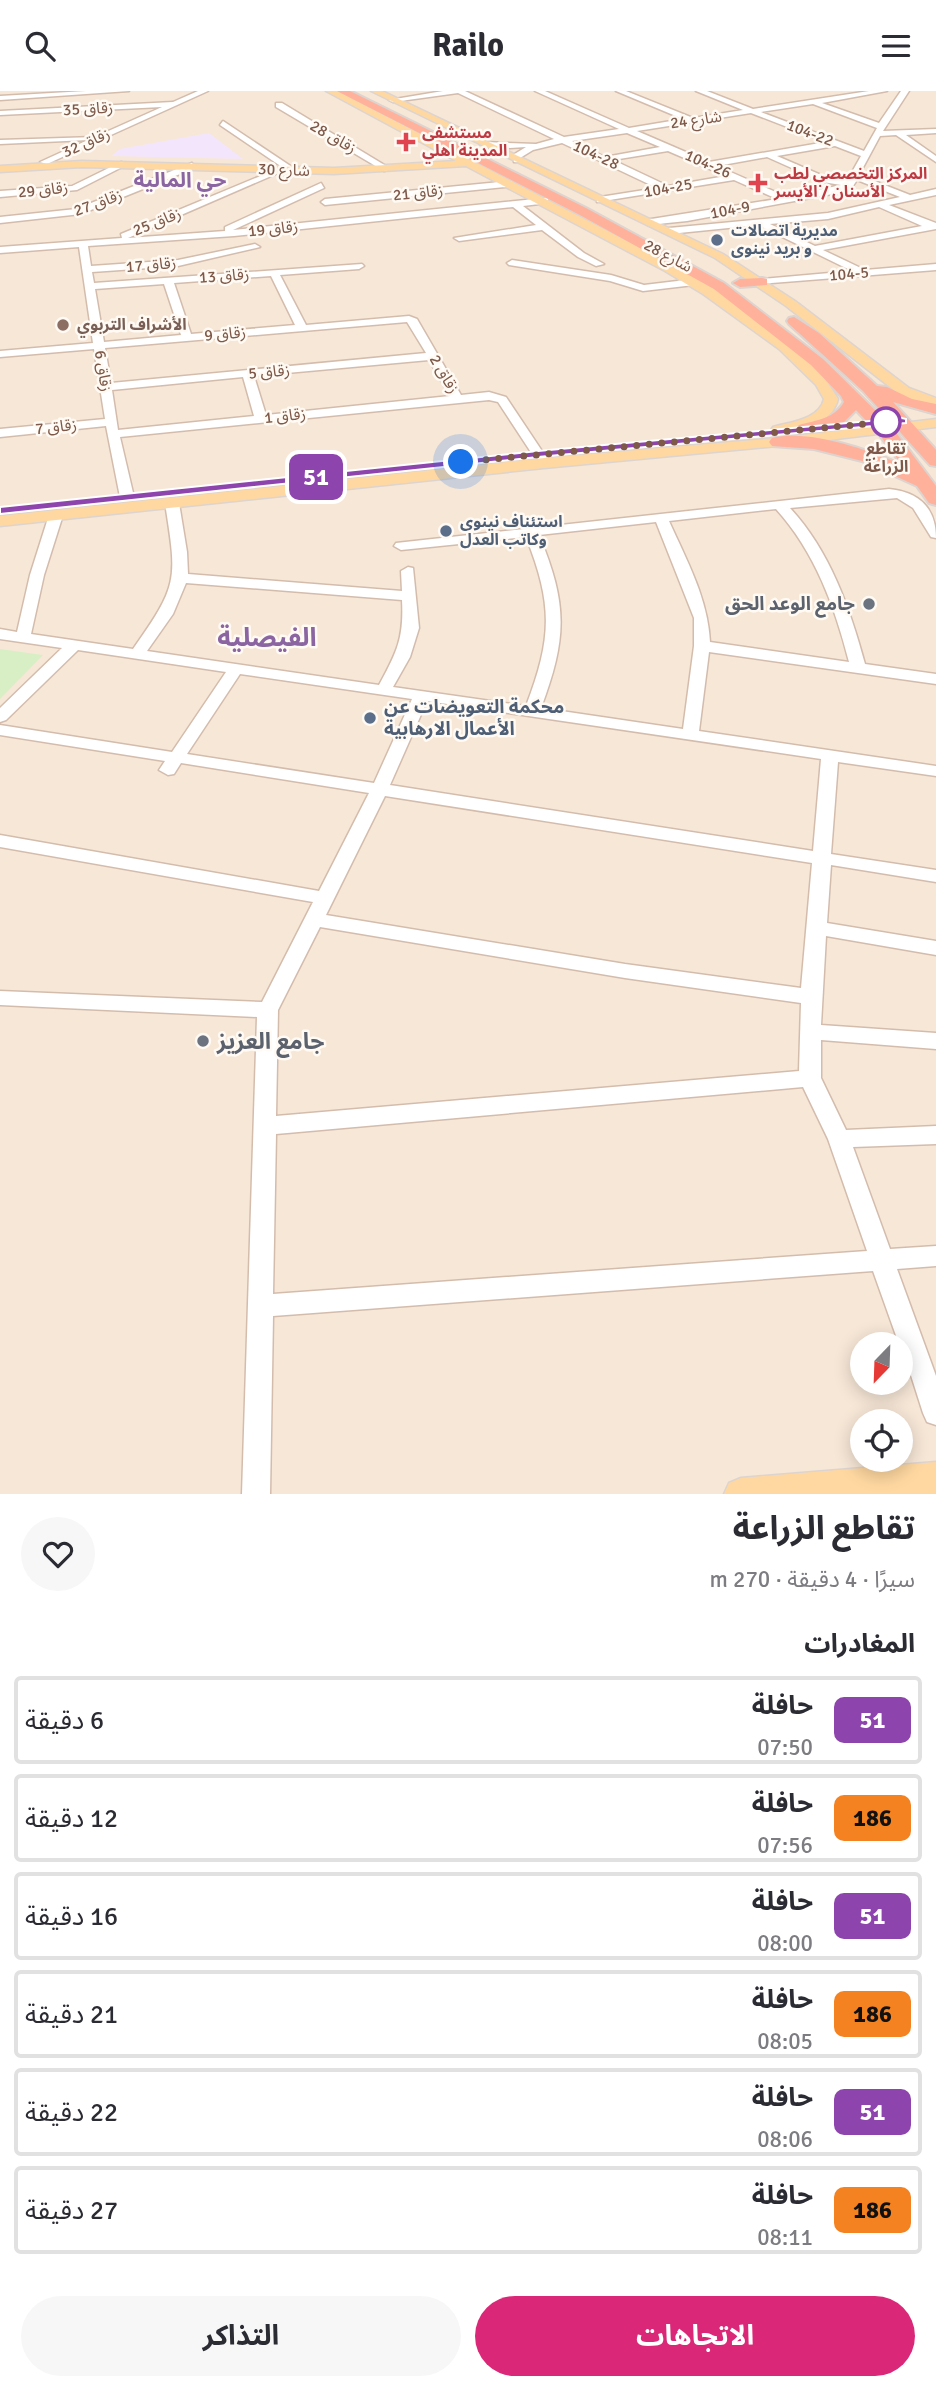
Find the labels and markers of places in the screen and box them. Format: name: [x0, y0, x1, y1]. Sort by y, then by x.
place label: مستشفى المدينة اهلي: [422, 123, 507, 164]
marker: مستشفى المدينة اهلي: [396, 132, 416, 152]
place label: المركز التخصصي لطب الأسنان / الأيسر: [773, 164, 927, 202]
marker: المركز التخصصي لطب الأسنان / الأيسر: [748, 173, 768, 193]
place label: مديرية اتصالات و بريد نينوى: [731, 221, 838, 259]
marker: مديرية اتصالات و بريد نينوى: [709, 232, 725, 248]
place label: الأشراف التربوي: [77, 315, 187, 338]
marker: الأشراف التربوي: [55, 317, 71, 333]
marker: تقاطع الزراعة: [871, 407, 901, 437]
place label: تقاطع الزراعة: [864, 439, 908, 477]
place label: استئناف نينوى وكاتب العدل: [460, 512, 563, 550]
marker: استئناف نينوى وكاتب العدل: [438, 523, 454, 539]
place label: جامع الوعد الحق: [725, 592, 855, 618]
marker: جامع الوعد الحق: [861, 596, 877, 612]
place label: محكمة التعويضات عن الأعمال الارهابية: [384, 695, 564, 741]
marker: محكمة التعويضات عن الأعمال الارهابية: [362, 710, 378, 726]
place label: جامع العزيز: [216, 1027, 324, 1058]
marker: جامع العزيز: [195, 1033, 211, 1049]

